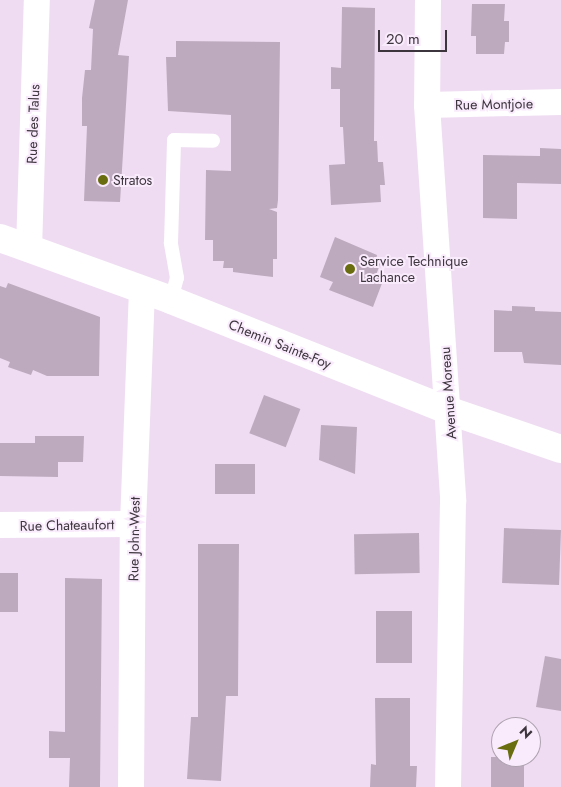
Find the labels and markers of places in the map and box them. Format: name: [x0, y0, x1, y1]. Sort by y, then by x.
place label: Stratos: [113, 172, 152, 188]
marker: Stratos: [97, 174, 109, 186]
place label: Service Technique Lachance: [360, 253, 468, 286]
marker: Service Technique Lachance: [344, 263, 356, 275]

